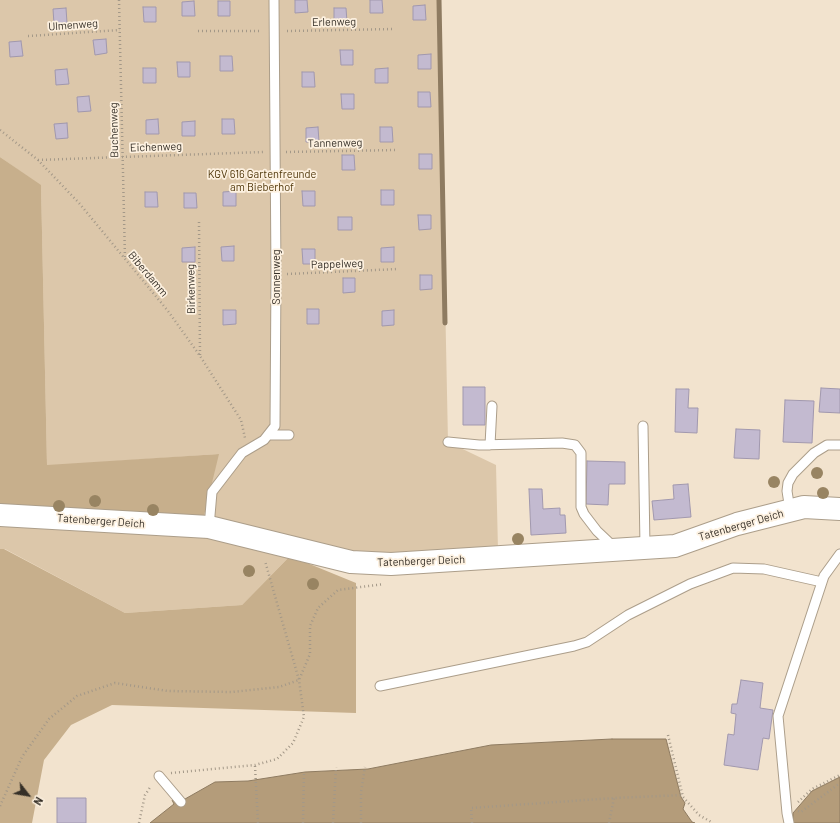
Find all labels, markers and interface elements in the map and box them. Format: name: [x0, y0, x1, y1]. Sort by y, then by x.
street label: Erlenweg: [312, 15, 356, 29]
street label: Ulmenweg: [48, 17, 98, 33]
street label: Buchenweg: [107, 102, 121, 158]
street label: Tannenweg: [308, 136, 362, 150]
street label: Eichenweg: [130, 139, 182, 155]
park label: KGV 616 Gartenfreunde am Bieberhof: [208, 167, 316, 193]
street label: Biberdamm: [125, 249, 171, 299]
street label: Sonnenweg: [269, 249, 283, 305]
street label: Pappelweg: [311, 256, 363, 272]
street label: Birkenweg: [184, 264, 198, 314]
street label: Tatenberger Deich: [697, 507, 785, 543]
street label: Tatenberger Deich: [57, 511, 145, 531]
street label: Tatenberger Deich: [377, 553, 465, 569]
north arrow: [8, 775, 48, 815]
text: N: [31, 795, 46, 808]

